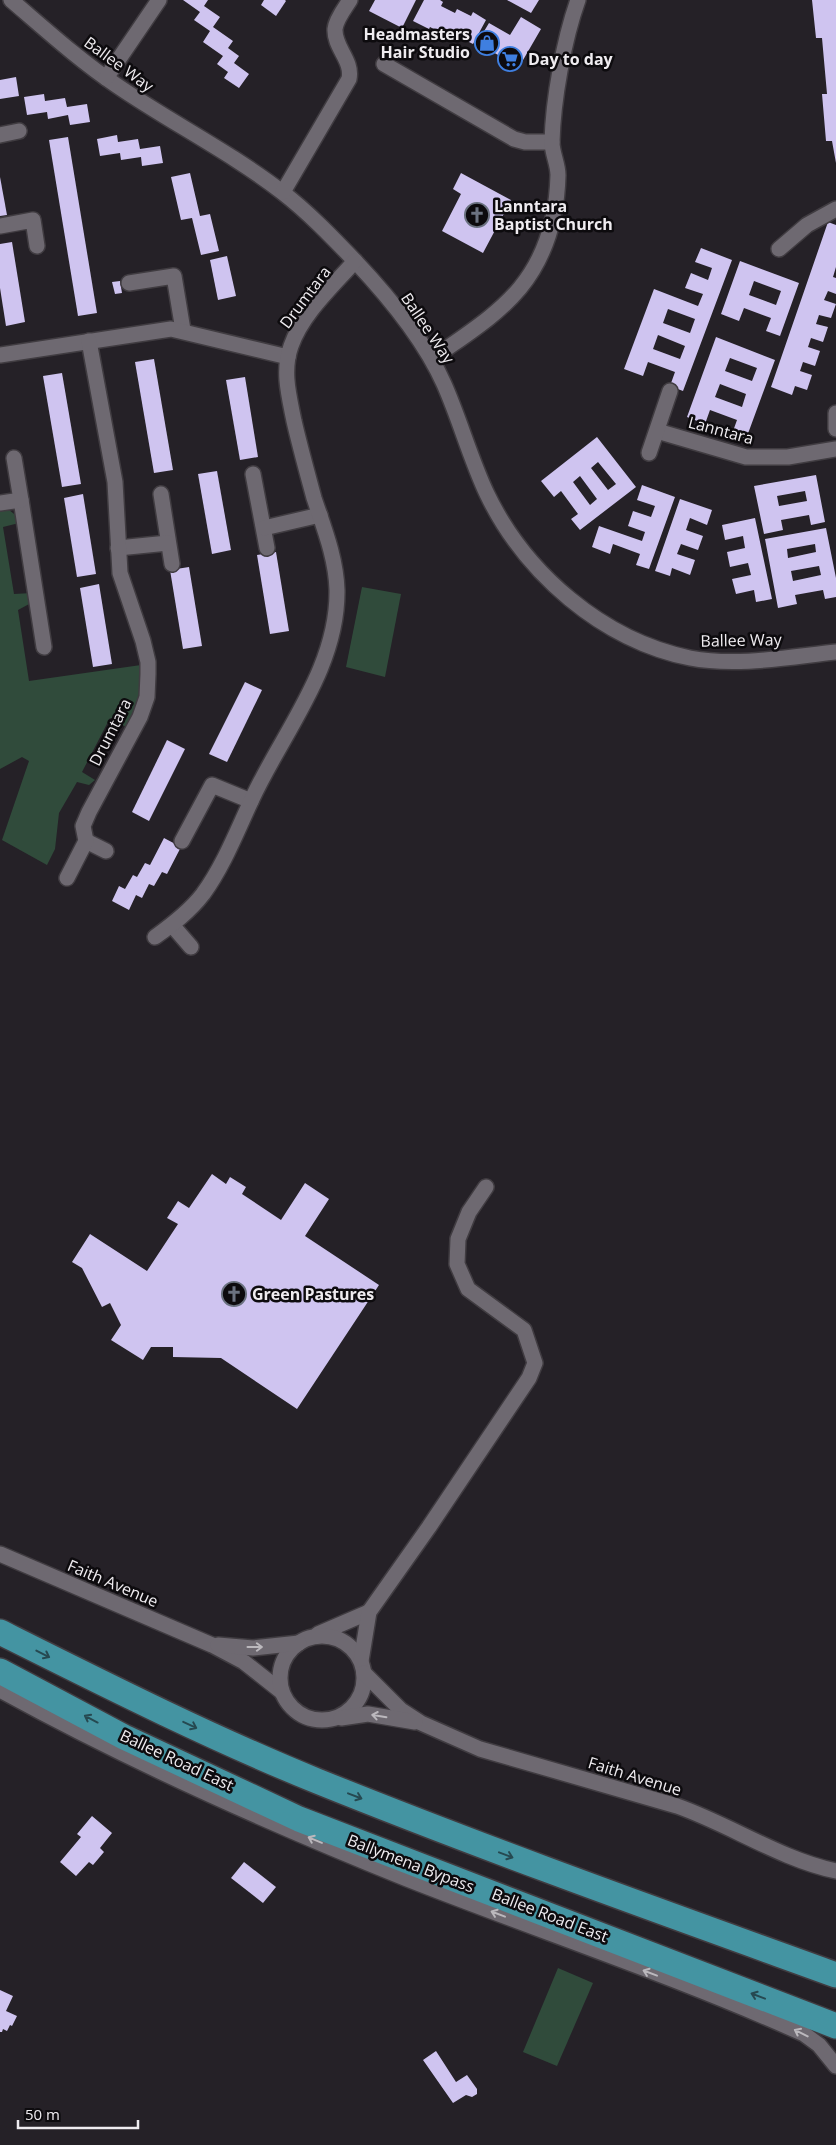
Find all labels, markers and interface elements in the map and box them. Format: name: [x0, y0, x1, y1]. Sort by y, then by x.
place label: Headmasters Hair Studio: [364, 23, 470, 63]
shop icon: Headmasters Hair Studio: [474, 30, 500, 56]
street label: Ballee Way: [80, 31, 159, 97]
supermarket icon: Day to day: [497, 46, 523, 72]
place label: Day to day: [528, 48, 614, 70]
place label: Lanntara Baptist Church: [494, 195, 613, 235]
church icon: Lanntara Baptist Church: [464, 202, 490, 228]
street label: Drumtara: [274, 261, 336, 333]
street label: Ballee Way: [396, 288, 460, 369]
street label: Lanntara: [686, 411, 756, 449]
street label: Ballee Way: [700, 628, 783, 652]
street label: Drumtara: [84, 695, 136, 769]
church icon: Green Pastures: [221, 1281, 247, 1307]
place label: Green Pastures: [252, 1283, 374, 1305]
street label: Faith Avenue: [64, 1554, 162, 1612]
one-way arrow: [247, 1642, 263, 1652]
one-way arrow: [36, 1649, 51, 1659]
one-way arrow: [371, 1710, 387, 1720]
one-way arrow: [84, 1714, 99, 1723]
one-way arrow: [182, 1720, 197, 1730]
street label: Ballee Road East: [117, 1724, 238, 1796]
street label: Faith Avenue: [586, 1751, 684, 1801]
one-way arrow: [347, 1792, 362, 1801]
street label: Ballymena Bypass: [344, 1829, 478, 1897]
one-way arrow: [308, 1835, 323, 1845]
one-way arrow: [498, 1851, 513, 1860]
street label: Ballee Road East: [489, 1883, 612, 1947]
one-way arrow: [491, 1909, 507, 1918]
one-way arrow: [643, 1968, 658, 1977]
one-way arrow: [751, 1991, 766, 2000]
one-way arrow: [793, 2028, 808, 2038]
scale bar: [18, 2098, 138, 2130]
text: 50 m: [25, 2104, 60, 2124]

